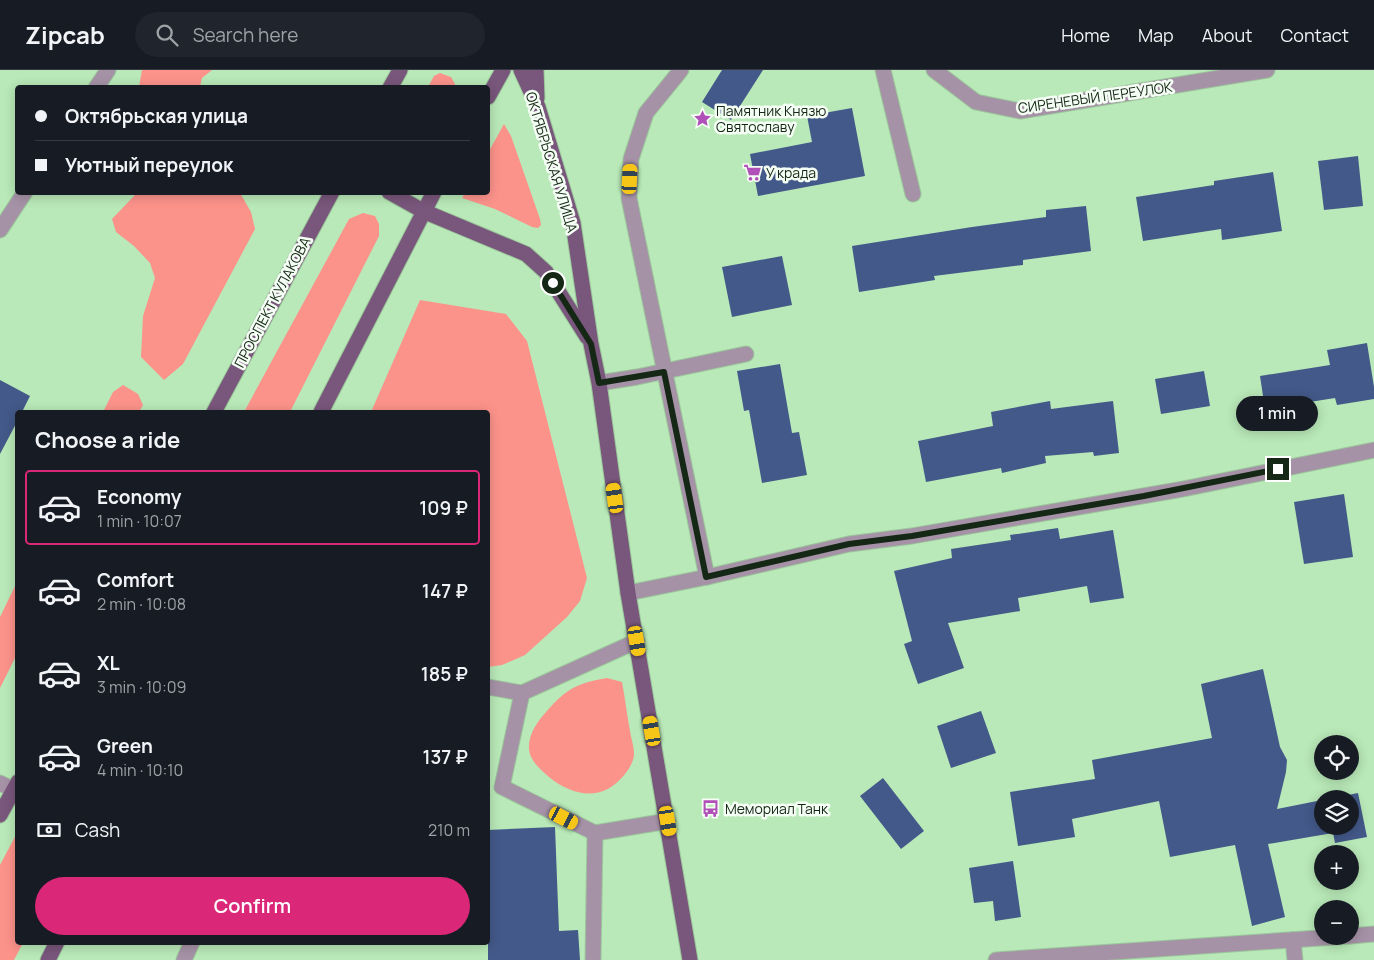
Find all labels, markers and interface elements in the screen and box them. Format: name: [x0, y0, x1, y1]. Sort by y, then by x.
search box: [135, 12, 485, 57]
text: Zipcab: [25, 18, 105, 51]
icon: search: [153, 21, 181, 49]
text: Search here: [193, 22, 298, 48]
text: Home: [1061, 23, 1110, 47]
text: Map: [1138, 23, 1174, 47]
text: About: [1202, 23, 1252, 47]
text: Contact: [1280, 23, 1349, 47]
street label: СИРЕНЕВЫЙ ПЕРЕУЛОК: [1017, 77, 1174, 117]
street label: ОКТЯБРЬСКАЯ УЛИЦА: [522, 89, 582, 235]
place label: Памятник Князю Святославу: [716, 101, 826, 136]
text: Октябрьская улица: [65, 103, 248, 129]
place icon: Памятник Князю Святославу: [692, 108, 712, 128]
text: Уютный переулок: [65, 152, 233, 178]
supermarket icon: У крада: [742, 162, 762, 182]
place label: У крада: [766, 163, 816, 182]
car: [621, 164, 638, 194]
street label: ПРОСПЕКТ КУЛАКОВА: [230, 233, 315, 371]
route start: [542, 272, 564, 294]
callout: 1 min: [1237, 396, 1319, 432]
text: 1 min: [1258, 402, 1296, 424]
text: Choose a ride: [35, 425, 180, 455]
route end: [1267, 458, 1289, 480]
car: [605, 482, 624, 514]
text: Economy: [97, 484, 181, 510]
icon: car: [37, 485, 82, 530]
text: 109 ₽: [419, 495, 468, 521]
text: 1 min · 10:07: [97, 510, 182, 532]
text: Comfort: [97, 567, 174, 593]
icon: car: [37, 568, 82, 613]
text: 147 ₽: [422, 578, 468, 604]
text: 2 min · 10:08: [97, 593, 186, 615]
car: [627, 625, 646, 657]
text: XL: [97, 650, 120, 676]
icon: car: [37, 651, 82, 696]
text: 185 ₽: [421, 661, 468, 687]
text: 3 min · 10:09: [97, 676, 186, 698]
car: [642, 715, 661, 747]
text: Green: [97, 733, 153, 759]
icon: car: [37, 734, 82, 779]
map controls: [1314, 735, 1359, 945]
button: locate: [1314, 735, 1359, 780]
text: 137 ₽: [422, 744, 468, 770]
text: 4 min · 10:10: [97, 759, 183, 781]
button: layers: [1314, 790, 1359, 835]
bus stop icon: Мемориал Танк: [701, 798, 721, 818]
place label: Мемориал Танк: [725, 799, 829, 818]
car: [547, 805, 580, 831]
car: [658, 805, 677, 837]
icon: cash: [35, 816, 63, 844]
text: Cash: [75, 817, 120, 843]
text: 210 m: [428, 819, 470, 841]
button: +: [1314, 845, 1359, 890]
button: Confirm: [35, 877, 470, 935]
button: −: [1314, 900, 1359, 945]

